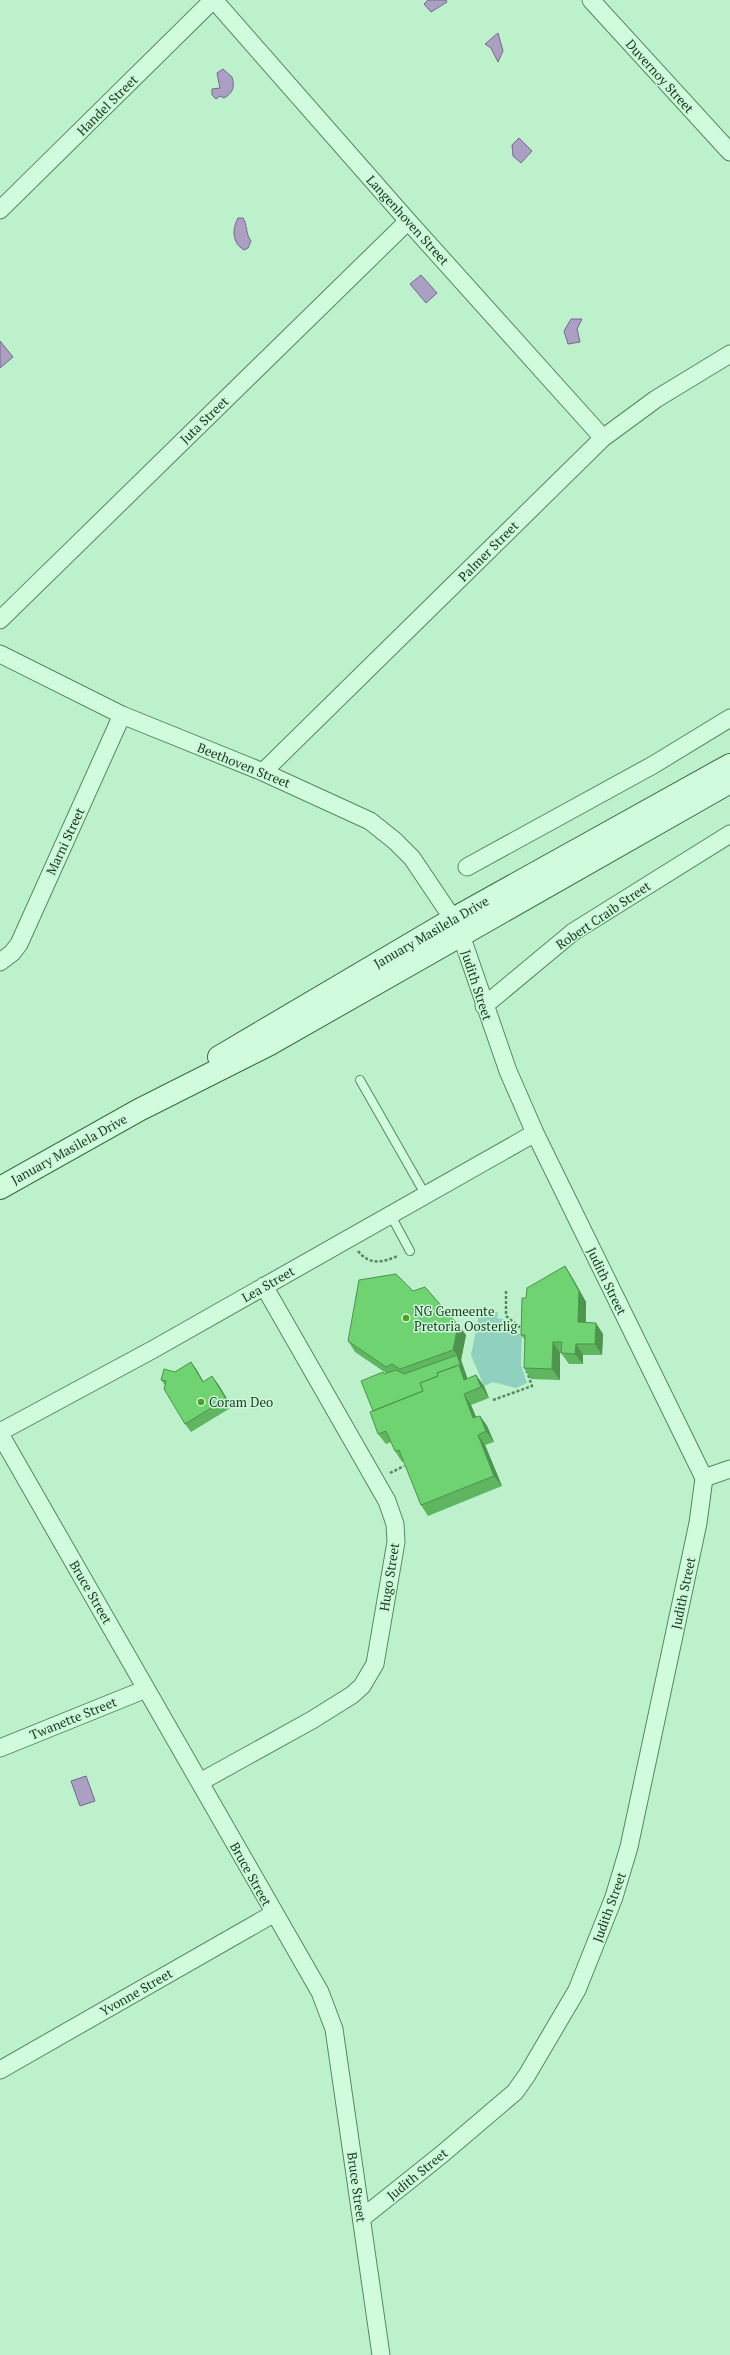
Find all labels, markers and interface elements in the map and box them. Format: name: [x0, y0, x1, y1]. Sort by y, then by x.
street label: Duvernoy Street: [622, 35, 698, 117]
street label: Handel Street: [73, 70, 142, 139]
street label: Langenhoven Street: [363, 171, 453, 269]
street label: Juta Street: [176, 392, 232, 448]
street label: Palmer Street: [454, 517, 522, 585]
street label: Beethoven Street: [195, 738, 293, 792]
street label: Marni Street: [42, 804, 89, 878]
street label: Robert Craib Street: [552, 877, 654, 953]
street label: January Masilela Drive: [370, 892, 492, 972]
street label: Judith Street: [457, 947, 497, 1023]
street label: January Masilela Drive: [8, 1110, 130, 1188]
street label: Judith Street: [583, 1244, 631, 1318]
street label: Lea Street: [238, 1262, 298, 1306]
place label: NG Gemeente Pretoria Oosterlig: [414, 1302, 518, 1335]
marker: NG Gemeente Pretoria Oosterlig: [401, 1313, 411, 1323]
place label: Coram Deo: [209, 1393, 273, 1411]
marker: Coram Deo: [196, 1397, 206, 1407]
street label: Hugo Street: [375, 1541, 403, 1612]
street label: Judith Street: [667, 1555, 699, 1631]
street label: Bruce Street: [66, 1557, 117, 1627]
street label: Twanette Street: [27, 1692, 119, 1744]
street label: Bruce Street: [226, 1839, 276, 1909]
street label: Judith Street: [588, 1869, 630, 1945]
street label: Yvonne Street: [96, 1964, 176, 2020]
street label: Judith Street: [383, 2144, 451, 2204]
street label: Bruce Street: [343, 2151, 371, 2223]

